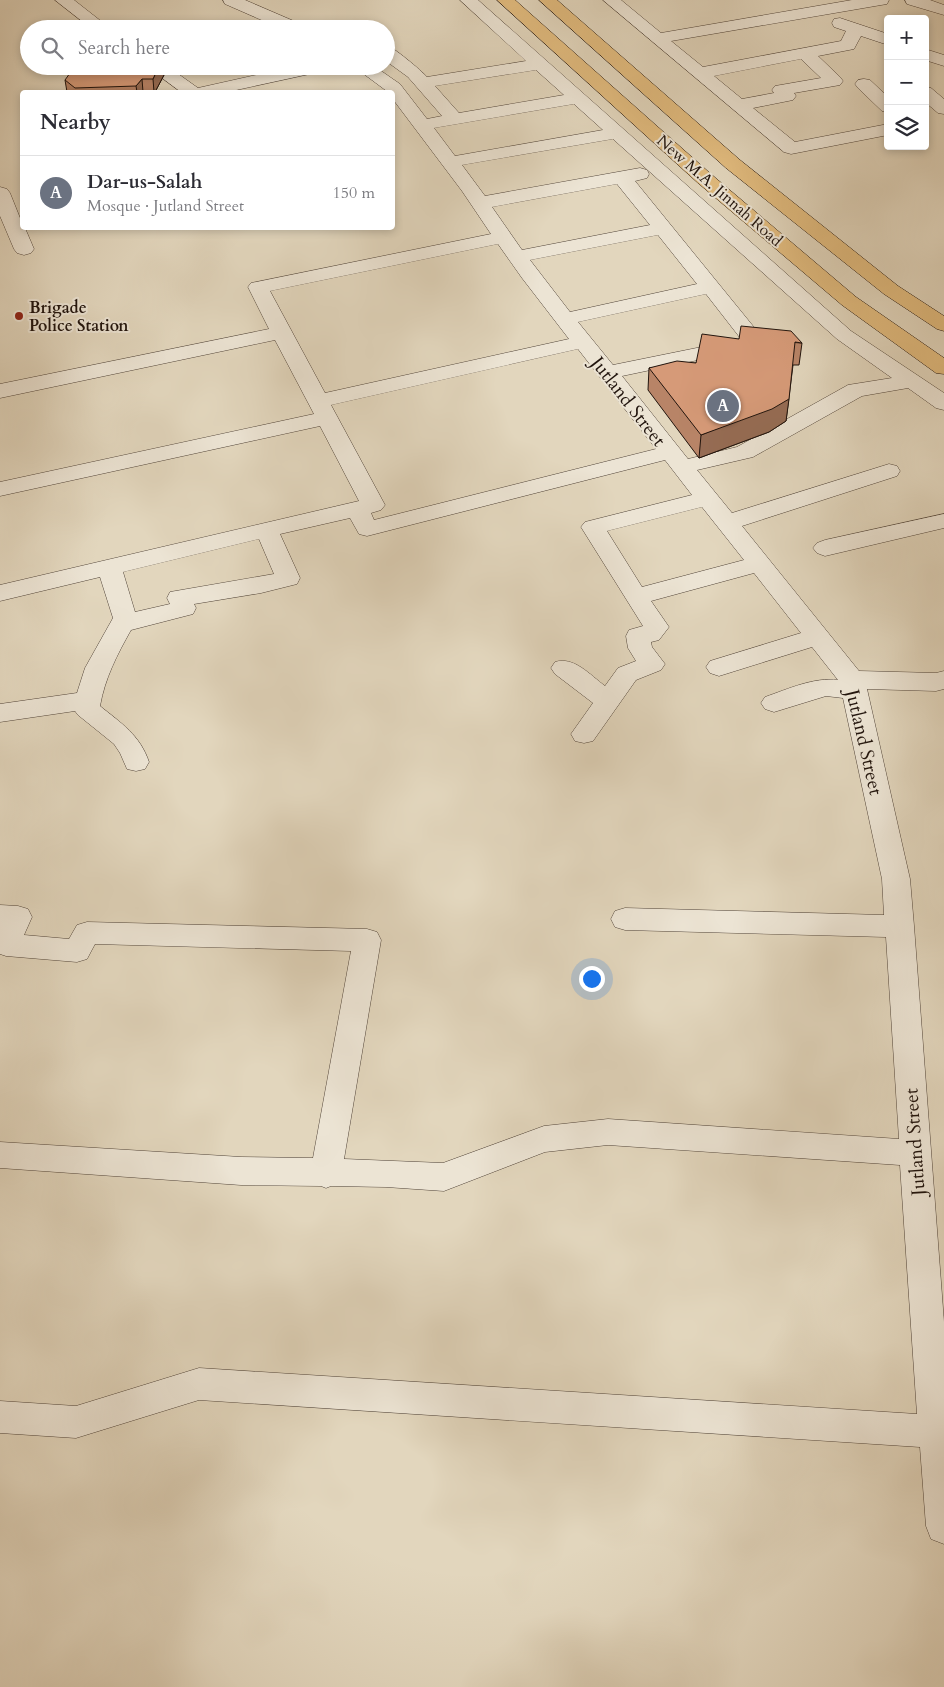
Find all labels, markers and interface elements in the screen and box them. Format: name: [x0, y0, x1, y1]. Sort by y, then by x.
map controls: [884, 15, 929, 150]
button: +: [884, 15, 929, 60]
search box: [20, 20, 395, 75]
icon: search: [38, 34, 66, 62]
text: Search here: [78, 35, 170, 61]
button: −: [884, 60, 929, 105]
button: layers: [884, 105, 929, 150]
text: Nearby: [40, 108, 111, 137]
street label: New M.A. Jinnah Road: [652, 130, 787, 252]
text: Dar-us-Salah: [87, 169, 202, 195]
text: A: [50, 182, 62, 204]
text: 150 m: [333, 182, 375, 204]
text: Mosque · Jutland Street: [87, 195, 244, 217]
place label: Brigade Police Station: [29, 297, 129, 337]
marker: Brigade Police Station: [13, 310, 25, 322]
street label: Jutland Street: [583, 349, 672, 452]
pin: A: [707, 387, 739, 425]
street label: Jutland Street: [839, 684, 889, 798]
your location: [579, 966, 605, 992]
street label: Jutland Street: [898, 1087, 932, 1200]

